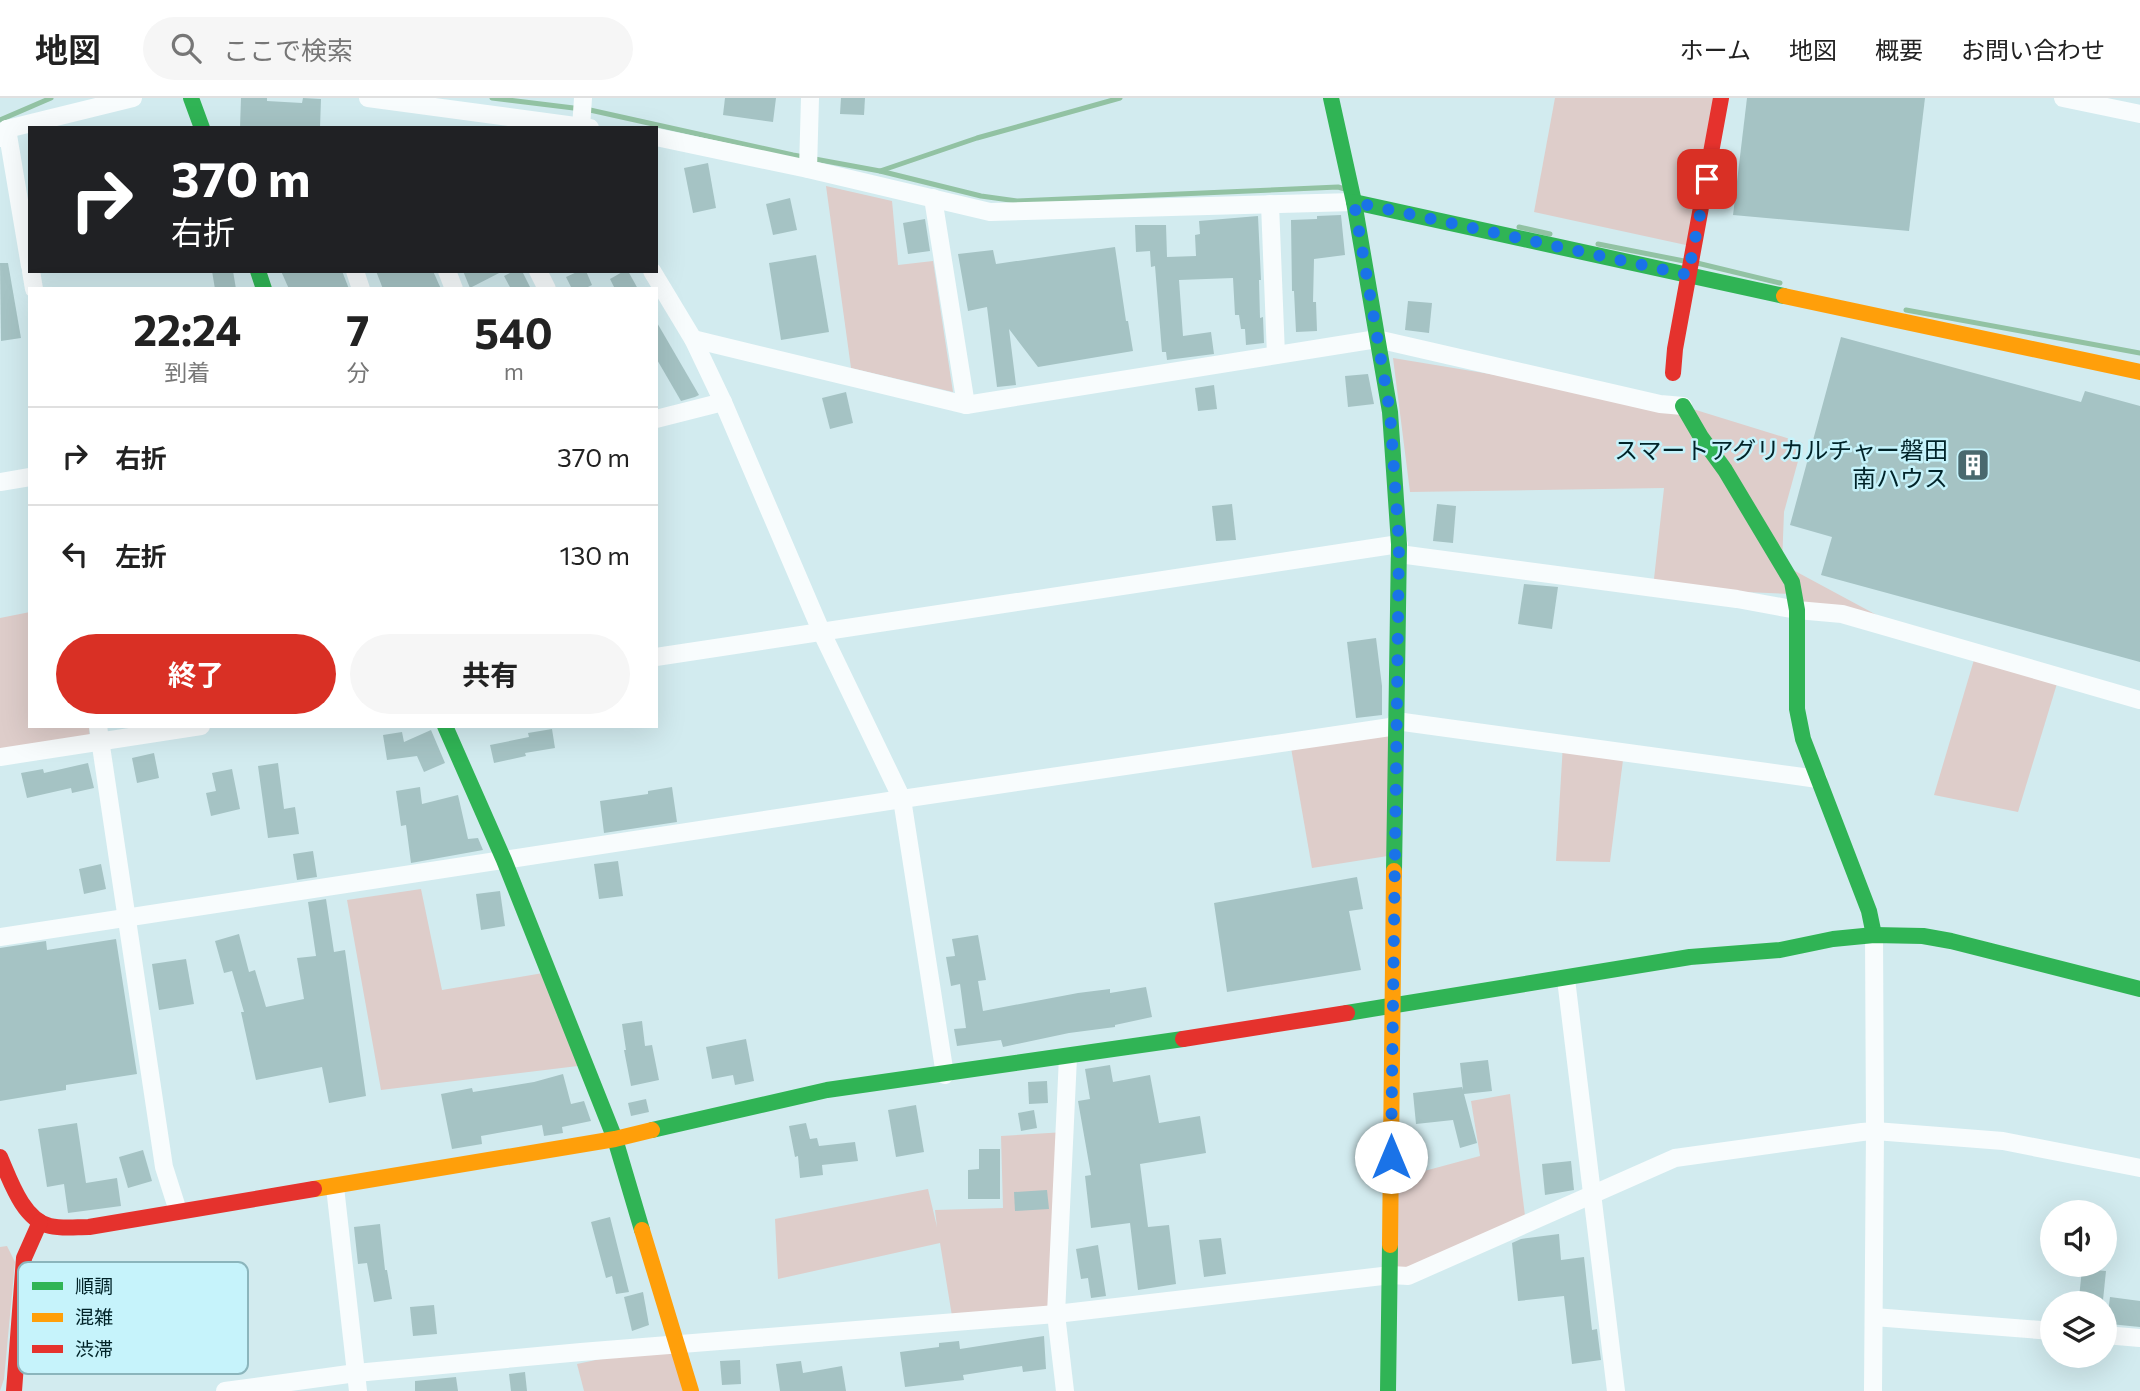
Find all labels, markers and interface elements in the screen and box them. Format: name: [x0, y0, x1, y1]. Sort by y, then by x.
search box: [143, 17, 633, 80]
text: 地図: [35, 28, 101, 69]
icon: search: [167, 29, 205, 67]
text: ここで検索: [223, 34, 353, 65]
text: ホーム: [1680, 35, 1751, 64]
text: 地図: [1789, 35, 1837, 64]
text: 概要: [1875, 35, 1923, 64]
text: お問い合わせ: [1961, 35, 2105, 64]
text: 370 m: [171, 147, 310, 207]
pin: [1677, 149, 1737, 209]
icon: right: [56, 154, 147, 245]
icon: arrive: [1688, 160, 1726, 198]
text: 右折: [171, 211, 235, 251]
text: 22:24: [133, 303, 241, 355]
text: 7: [346, 303, 369, 355]
text: 540: [475, 306, 553, 358]
text: m: [504, 357, 524, 385]
text: 到着: [164, 358, 210, 386]
text: 分: [346, 358, 369, 386]
place label: スマートアグリカルチャー磐田 南ハウス: [1614, 435, 1948, 492]
icon: right: [56, 437, 94, 475]
text: 370 m: [557, 441, 630, 472]
text: 右折: [115, 442, 167, 473]
building icon: スマートアグリカルチャー磐田 南ハウス: [1954, 446, 1992, 484]
icon: left: [56, 535, 94, 573]
text: 130 m: [559, 539, 630, 570]
text: 左折: [115, 540, 167, 571]
button: 終了: [56, 634, 336, 714]
button: 共有: [350, 634, 630, 714]
position arrow: [1354, 1120, 1428, 1194]
map controls: [2040, 1200, 2117, 1368]
button: sound: [2040, 1200, 2117, 1277]
legend: [18, 1262, 248, 1374]
text: 順調: [75, 1274, 113, 1297]
button: layers: [2040, 1291, 2117, 1368]
text: 混雑: [75, 1305, 113, 1328]
text: 渋滞: [75, 1337, 113, 1360]

